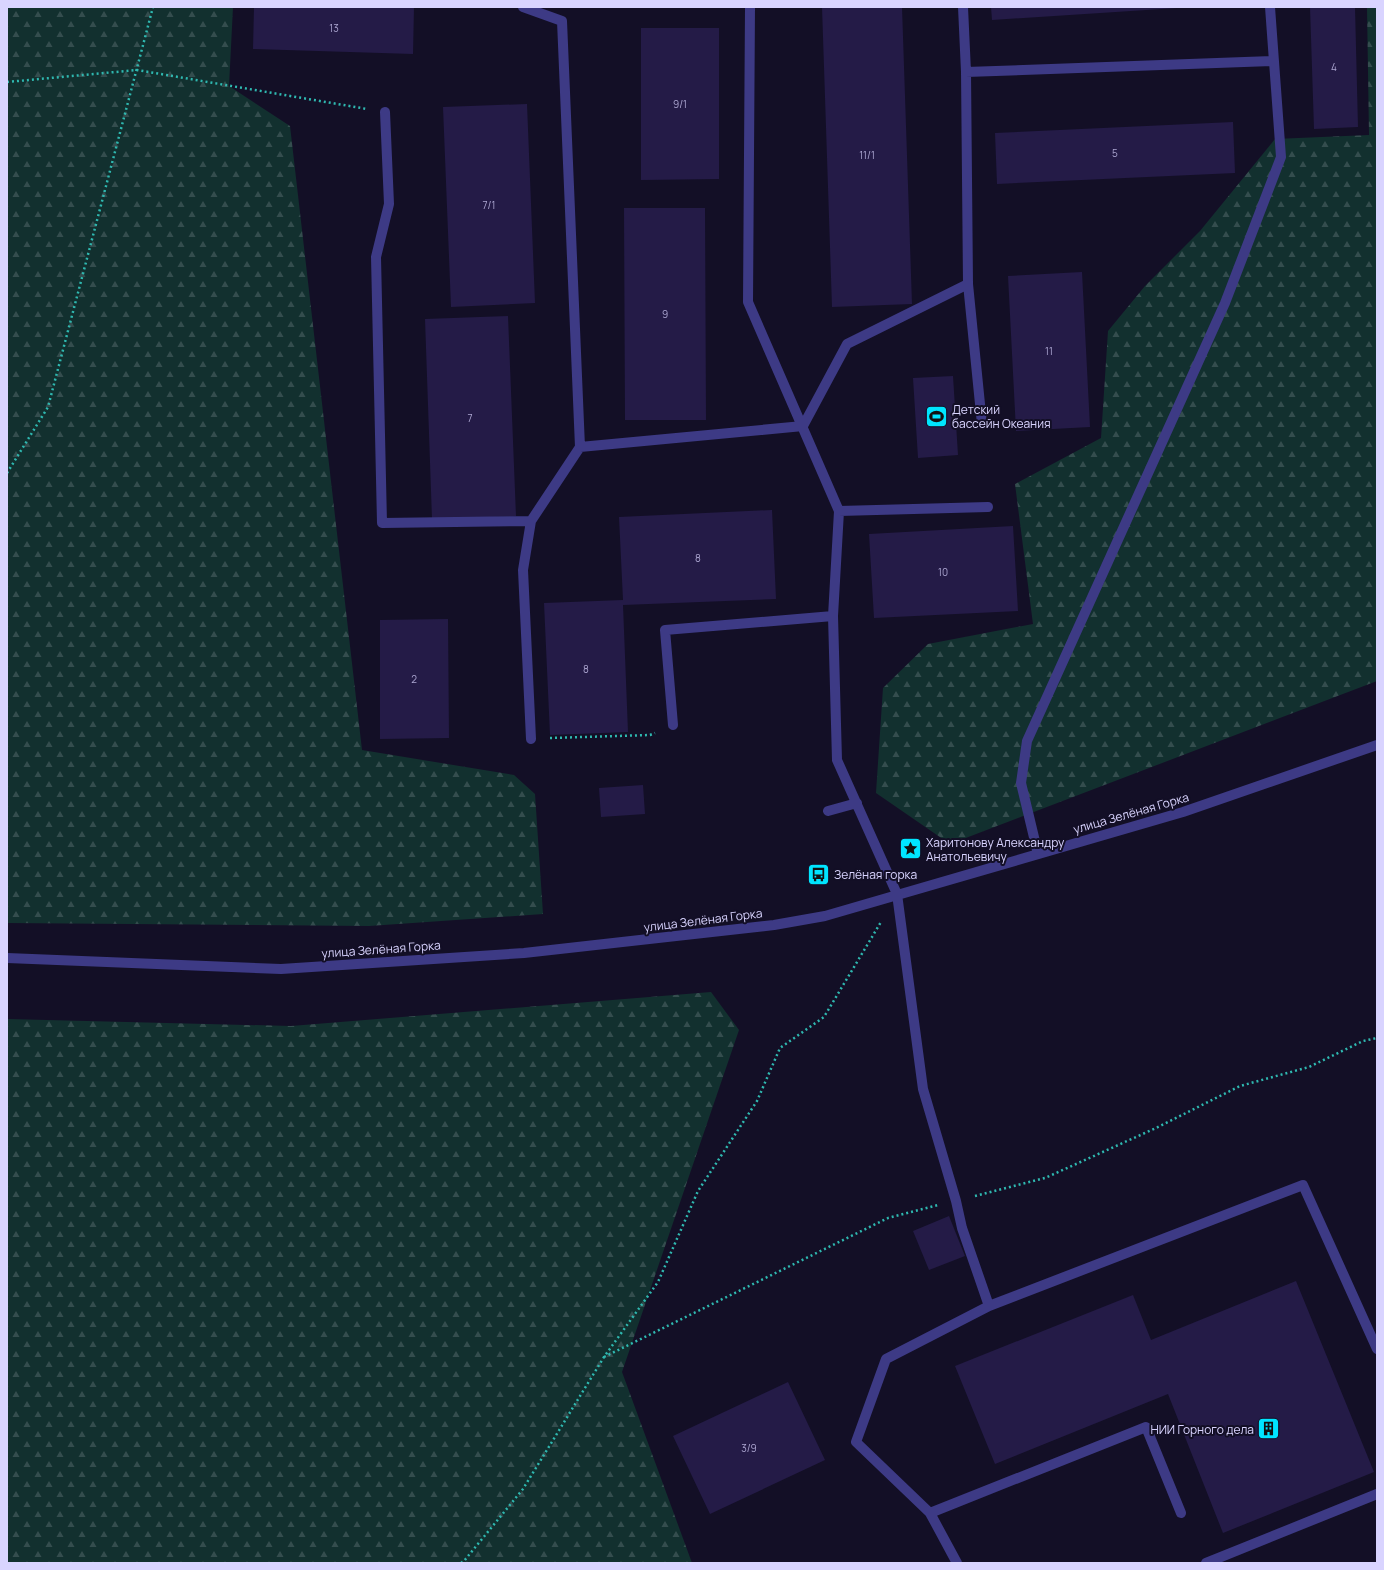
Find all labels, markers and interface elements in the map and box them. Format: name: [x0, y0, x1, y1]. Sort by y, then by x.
house number: 13: [329, 21, 339, 35]
house number: 4: [1331, 60, 1337, 74]
house number: 9/1: [673, 97, 687, 111]
house number: 5: [1112, 146, 1118, 160]
house number: 11/1: [859, 148, 875, 162]
house number: 7/1: [483, 198, 495, 212]
house number: 9: [662, 307, 668, 321]
house number: 11: [1045, 344, 1053, 358]
place label: Детский бассейн Океания: [952, 401, 1051, 432]
sports icon: Детский бассейн Океания: [923, 403, 949, 429]
house number: 7: [467, 411, 473, 425]
house number: 8: [695, 551, 701, 565]
house number: 10: [938, 565, 948, 579]
house number: 8: [583, 662, 589, 676]
house number: 2: [411, 672, 417, 686]
street label: улица Зелёная Горка: [1071, 788, 1191, 838]
place label: Харитонову Александру Анатольевичу: [926, 834, 1065, 865]
place icon: Харитонову Александру Анатольевичу: [898, 836, 924, 862]
bus stop icon: Зелёная горка: [806, 861, 832, 887]
place label: Зелёная горка: [834, 866, 917, 883]
street label: улица Зелёная Горка: [643, 904, 763, 936]
street label: улица Зелёная Горка: [321, 936, 441, 962]
building icon: НИИ Горного дела: [1256, 1416, 1282, 1442]
place label: НИИ Горного дела: [1150, 1421, 1254, 1438]
house number: 3/9: [741, 1441, 757, 1455]

